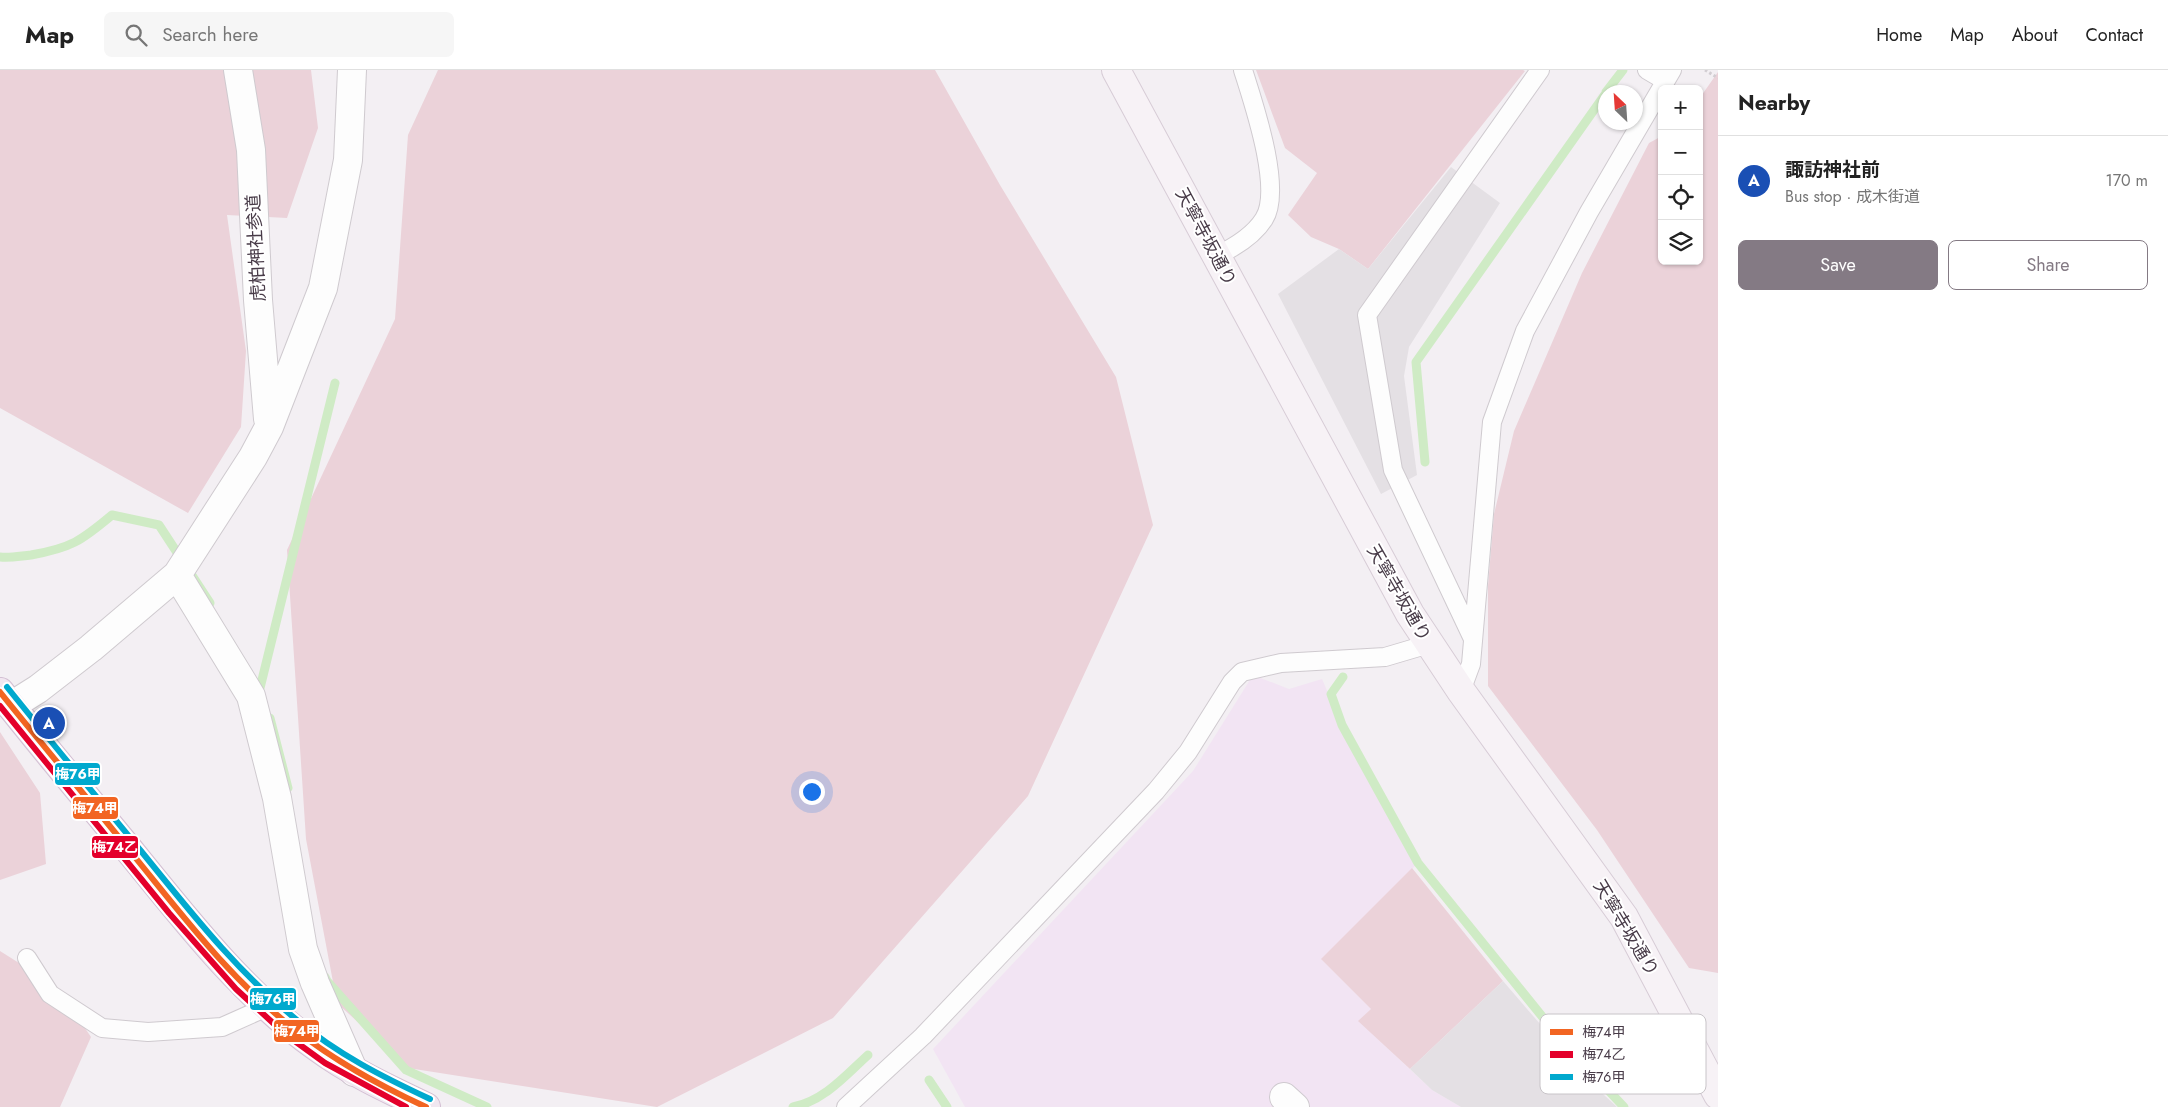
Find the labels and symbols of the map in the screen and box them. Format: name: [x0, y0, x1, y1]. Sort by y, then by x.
north arrow: [1598, 85, 1643, 130]
street label: 天寧寺坂通り: [1169, 183, 1243, 291]
street label: 虎柏神社参道: [240, 193, 272, 303]
street label: 天寧寺坂通り: [1361, 540, 1437, 646]
pin: A: [33, 704, 65, 742]
line badge: 梅76甲: [54, 762, 101, 786]
text: 梅76甲: [55, 764, 101, 784]
your location: [799, 779, 825, 805]
line badge: 梅74甲: [72, 796, 119, 820]
text: 梅74甲: [72, 798, 118, 818]
line badge: 梅74乙: [91, 835, 139, 859]
text: 梅74乙: [92, 837, 138, 857]
street label: 天寧寺坂通り: [1587, 875, 1665, 981]
line badge: 梅76甲: [249, 987, 297, 1011]
text: 梅76甲: [250, 989, 296, 1009]
legend: [1540, 1014, 1706, 1094]
line badge: 梅74甲: [273, 1019, 320, 1043]
text: 梅74甲: [274, 1021, 320, 1041]
text: 梅74甲: [1582, 1022, 1626, 1042]
text: 梅74乙: [1582, 1044, 1626, 1064]
text: 梅76甲: [1582, 1067, 1625, 1087]

